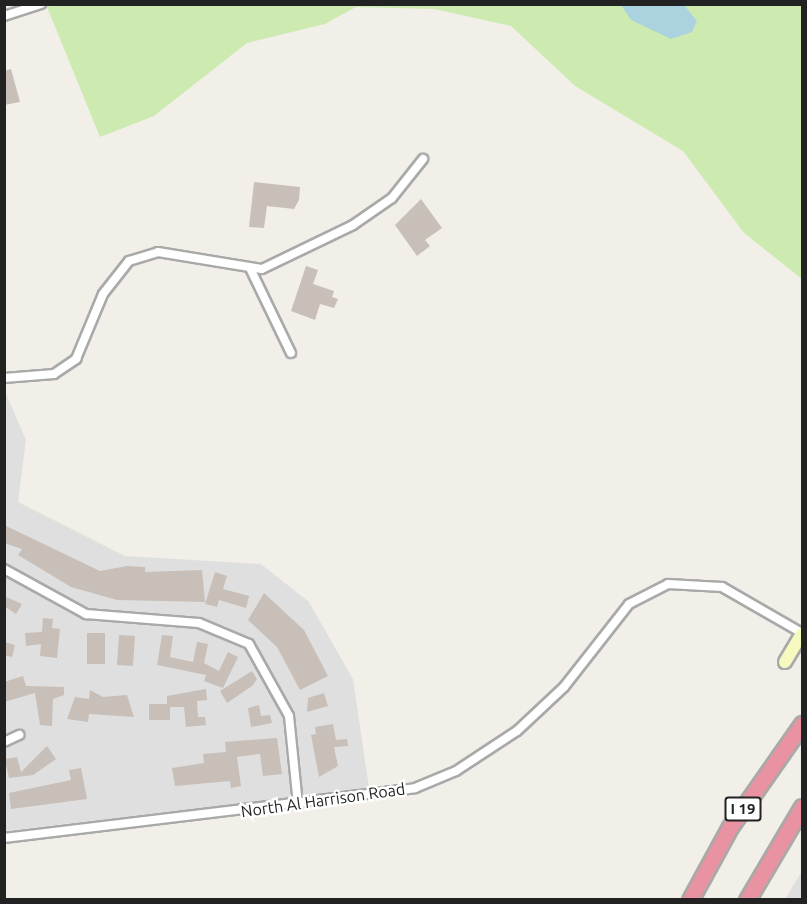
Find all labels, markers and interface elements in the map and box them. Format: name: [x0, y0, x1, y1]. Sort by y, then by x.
street label: North Al Harrison Road: [240, 779, 406, 821]
road number: I 19: [724, 797, 762, 821]

